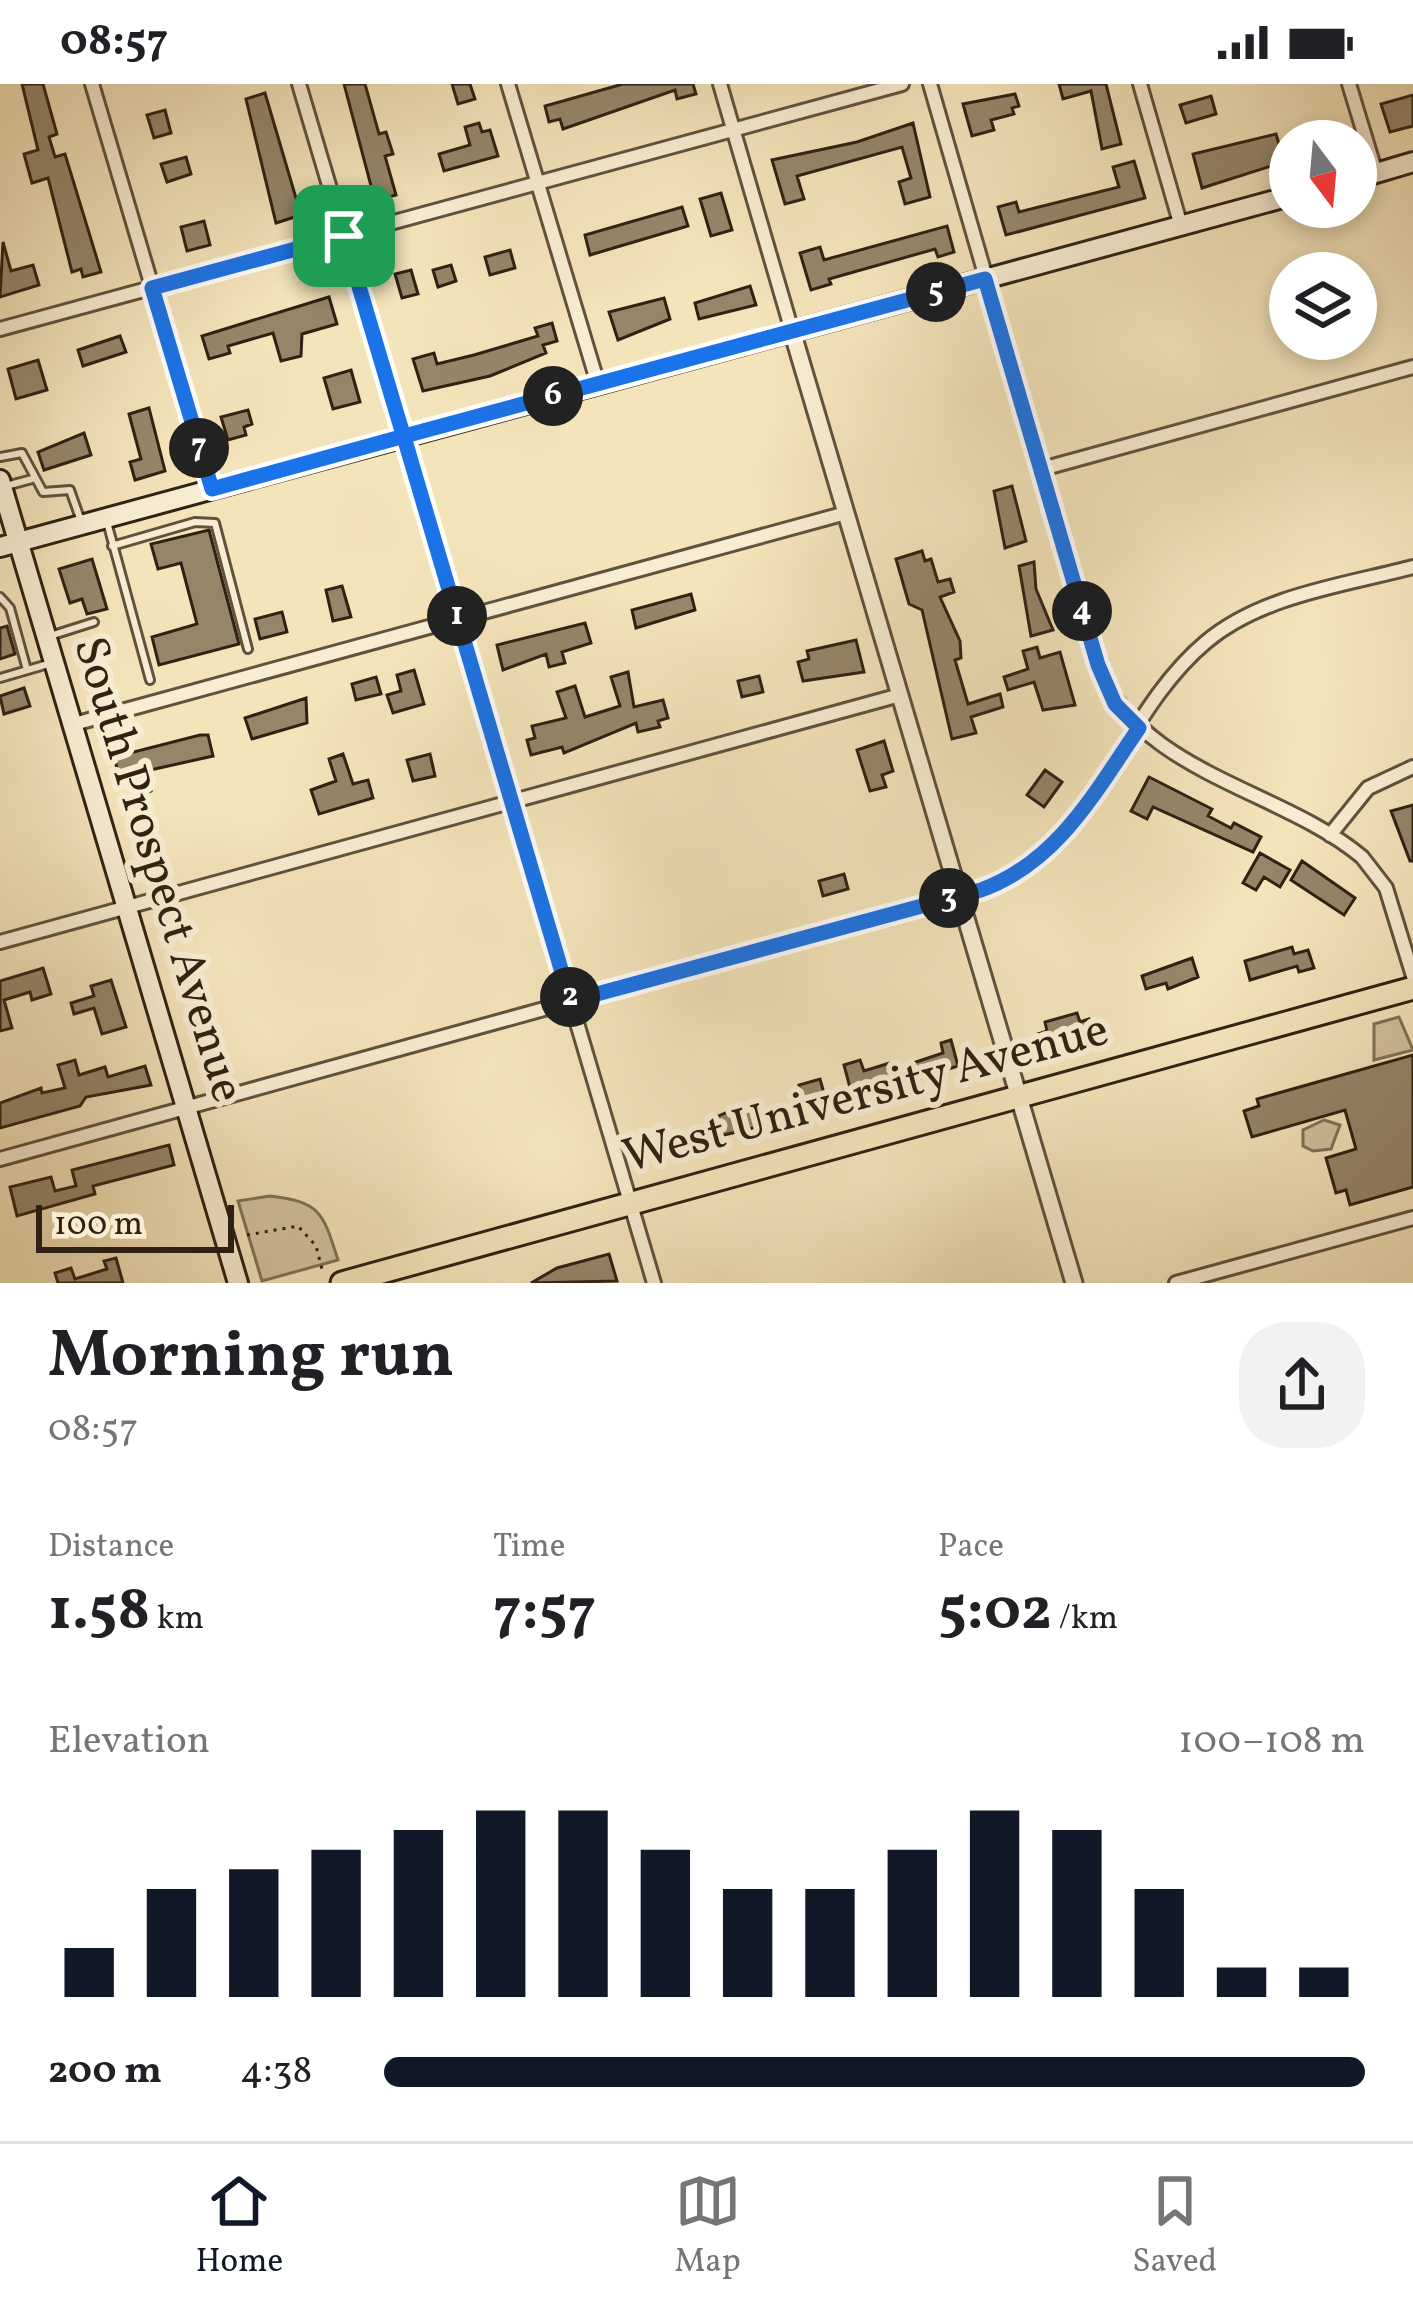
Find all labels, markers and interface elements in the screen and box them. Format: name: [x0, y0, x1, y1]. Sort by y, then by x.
text: 08:57: [60, 11, 168, 74]
north arrow: [1269, 120, 1377, 228]
map controls: [1269, 120, 1377, 360]
pin: [293, 185, 395, 287]
icon: arrive: [311, 203, 377, 269]
button: layers: [1269, 252, 1377, 360]
pin: 5: [906, 262, 966, 322]
text: 5: [928, 269, 944, 315]
pin: 6: [523, 366, 583, 426]
text: 6: [544, 373, 562, 419]
pin: 7: [169, 418, 229, 478]
text: 7: [191, 425, 207, 471]
pin: 4: [1052, 581, 1112, 641]
pin: 1: [427, 586, 487, 646]
text: 4: [1072, 588, 1092, 634]
text: 1: [450, 593, 464, 639]
street label: South Prospect Avenue: [54, 629, 260, 1111]
pin: 3: [919, 868, 979, 928]
text: 3: [941, 875, 957, 921]
pin: 2: [540, 967, 600, 1027]
text: 2: [561, 974, 579, 1020]
street label: West University Avenue: [616, 998, 1116, 1192]
scale bar: [36, 1199, 234, 1252]
text: 100 m: [54, 1203, 143, 1249]
text: Morning run: [48, 1312, 454, 1404]
button: share: [1239, 1322, 1365, 1448]
text: 08:57: [48, 1403, 138, 1457]
text: Distance: [48, 1525, 174, 1571]
text: Time: [493, 1525, 565, 1571]
text: Pace: [938, 1525, 1004, 1571]
text: 1.58: [48, 1571, 150, 1654]
text: 7:57: [493, 1571, 596, 1654]
text: 5:02: [938, 1571, 1052, 1654]
text: km: [150, 1597, 204, 1643]
text: /km: [1052, 1597, 1118, 1643]
text: Elevation: [48, 1715, 210, 1769]
text: 100–108 m: [1178, 1715, 1365, 1769]
text: 200 m: [48, 2045, 162, 2099]
text: 4:38: [240, 2045, 312, 2099]
tab: Home: [196, 2168, 283, 2286]
tab: Map: [675, 2168, 741, 2286]
tab: Saved: [1132, 2168, 1217, 2286]

